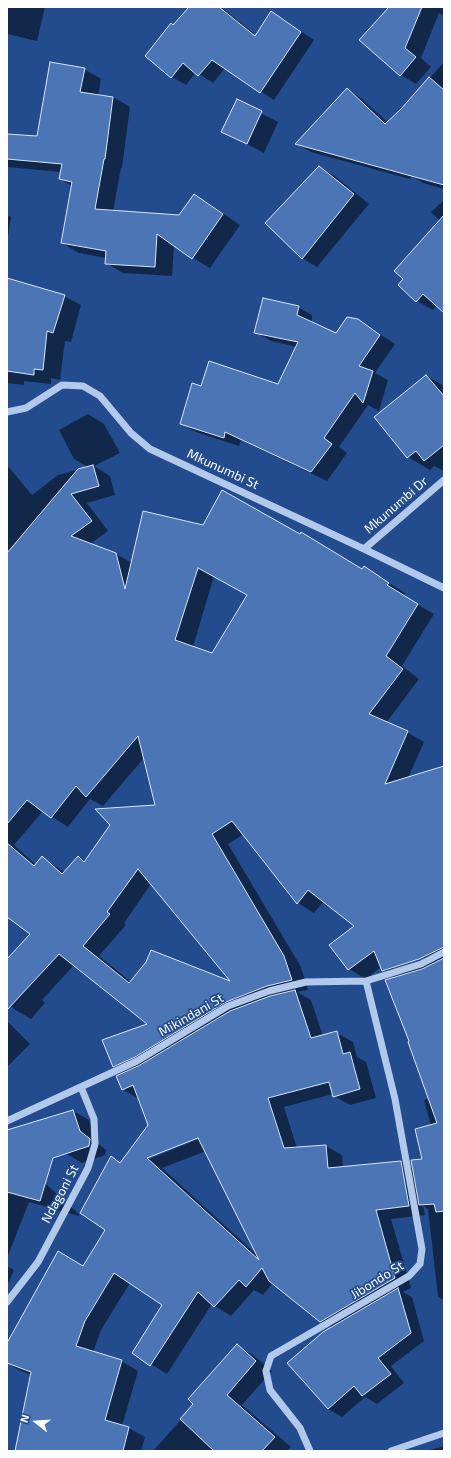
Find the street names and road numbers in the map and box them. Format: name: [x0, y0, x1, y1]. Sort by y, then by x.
street label: Mkunumbi St: [185, 446, 261, 492]
street label: Mkunumbi Dr: [361, 473, 431, 537]
street label: Mikindani St: [156, 990, 226, 1040]
street label: Ndagoni St: [38, 1162, 82, 1226]
street label: Jibondo St: [347, 1258, 407, 1302]

